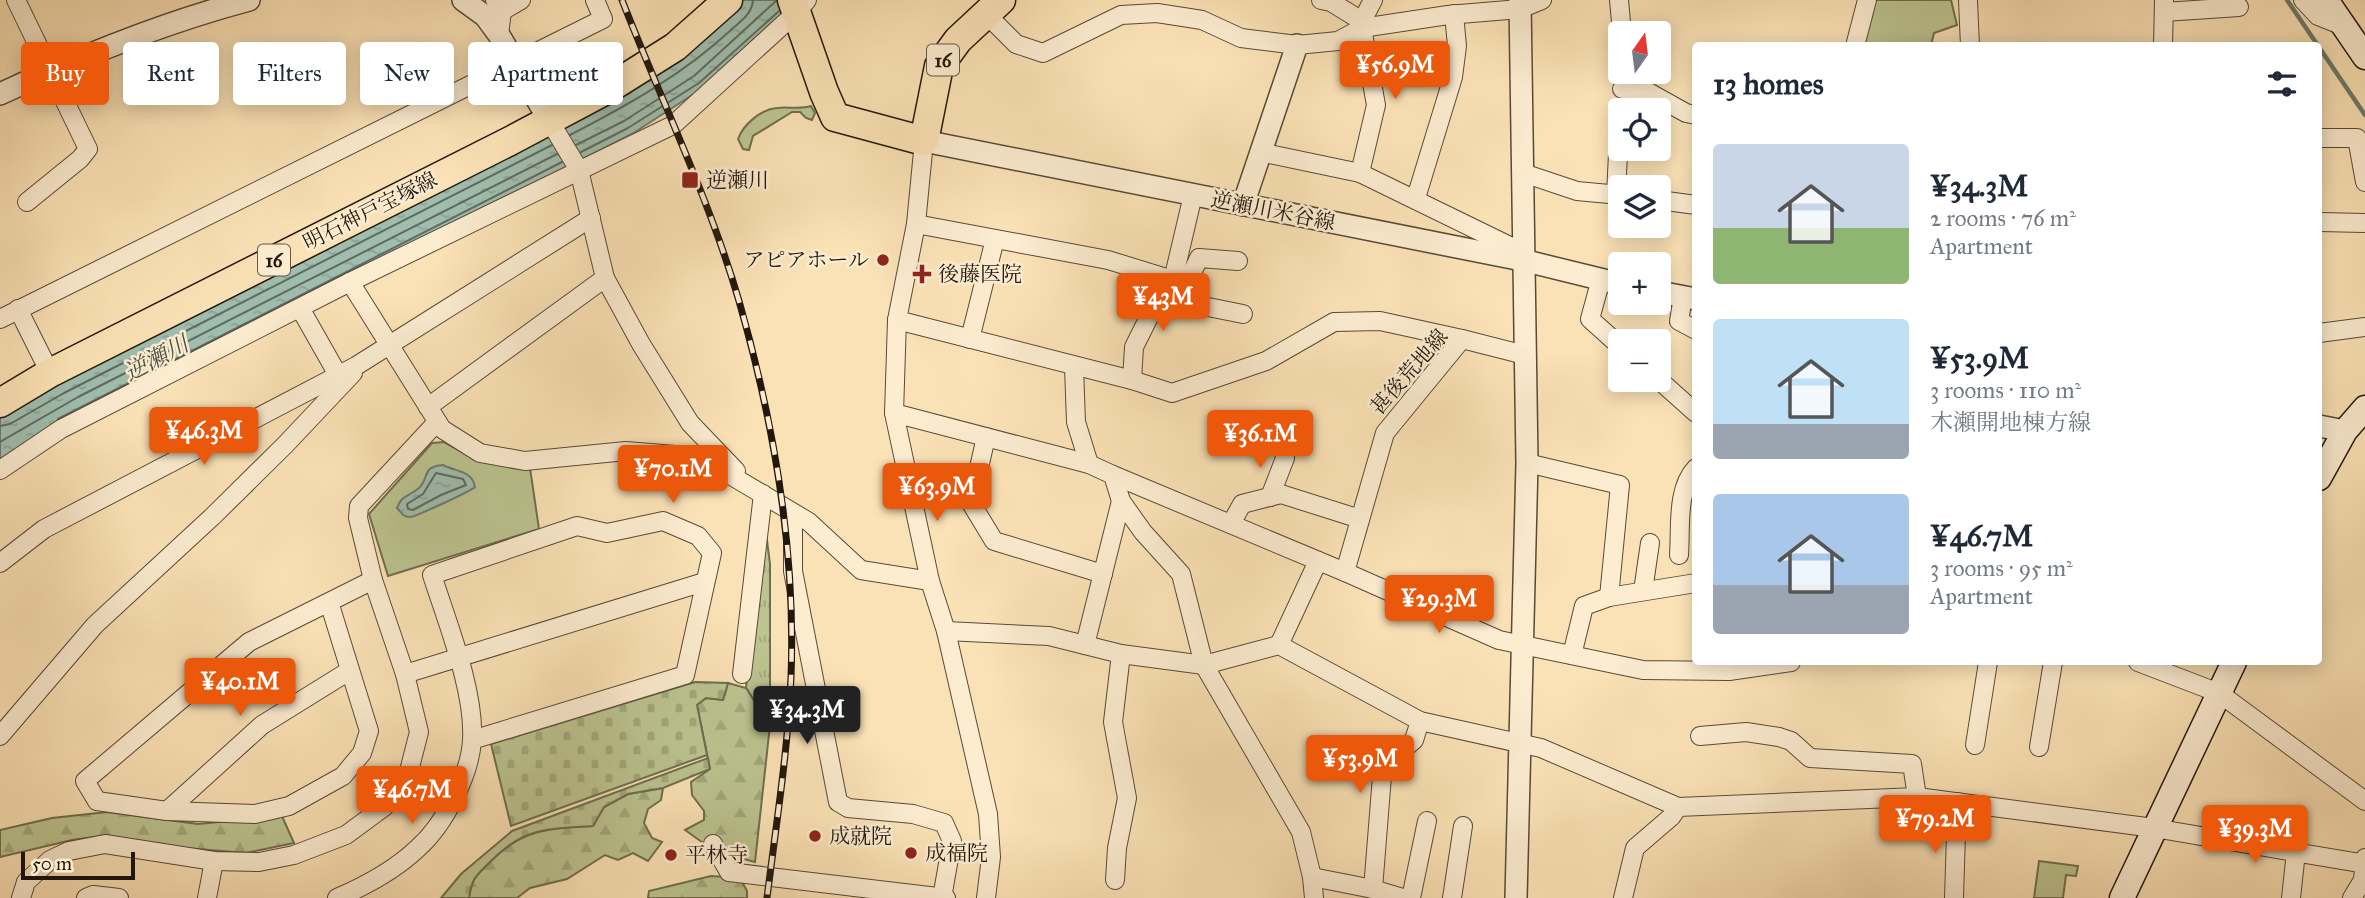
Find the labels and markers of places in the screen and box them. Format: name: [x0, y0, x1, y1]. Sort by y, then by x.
pin: ¥56.9M: [1338, 42, 1452, 101]
place label: 逆瀬川: [706, 167, 769, 193]
marker: 逆瀬川: [680, 170, 700, 190]
place label: アピアホール: [743, 247, 869, 273]
marker: アピアホール: [875, 252, 891, 268]
place label: 後藤医院: [938, 261, 1022, 287]
marker: 後藤医院: [912, 264, 932, 284]
pin: ¥43M: [1122, 274, 1204, 333]
pin: ¥46.3M: [147, 407, 261, 467]
pin: ¥36.1M: [1203, 410, 1317, 470]
pin: ¥70.1M: [616, 446, 730, 505]
pin: ¥63.9M: [880, 463, 994, 523]
pin: ¥29.3M: [1382, 576, 1496, 635]
pin: ¥40.1M: [183, 658, 297, 718]
pin: ¥34.3M: [750, 686, 864, 746]
pin: ¥53.9M: [1303, 736, 1417, 795]
pin: ¥46.7M: [355, 766, 469, 826]
pin: ¥79.2M: [1878, 796, 1992, 855]
pin: ¥39.3M: [2198, 806, 2312, 865]
place label: 成就院: [829, 823, 892, 849]
marker: 成就院: [807, 828, 823, 844]
place label: 成福院: [925, 840, 988, 866]
place label: 平林寺: [685, 842, 748, 868]
marker: 成福院: [903, 845, 919, 861]
marker: 平林寺: [663, 847, 679, 863]

